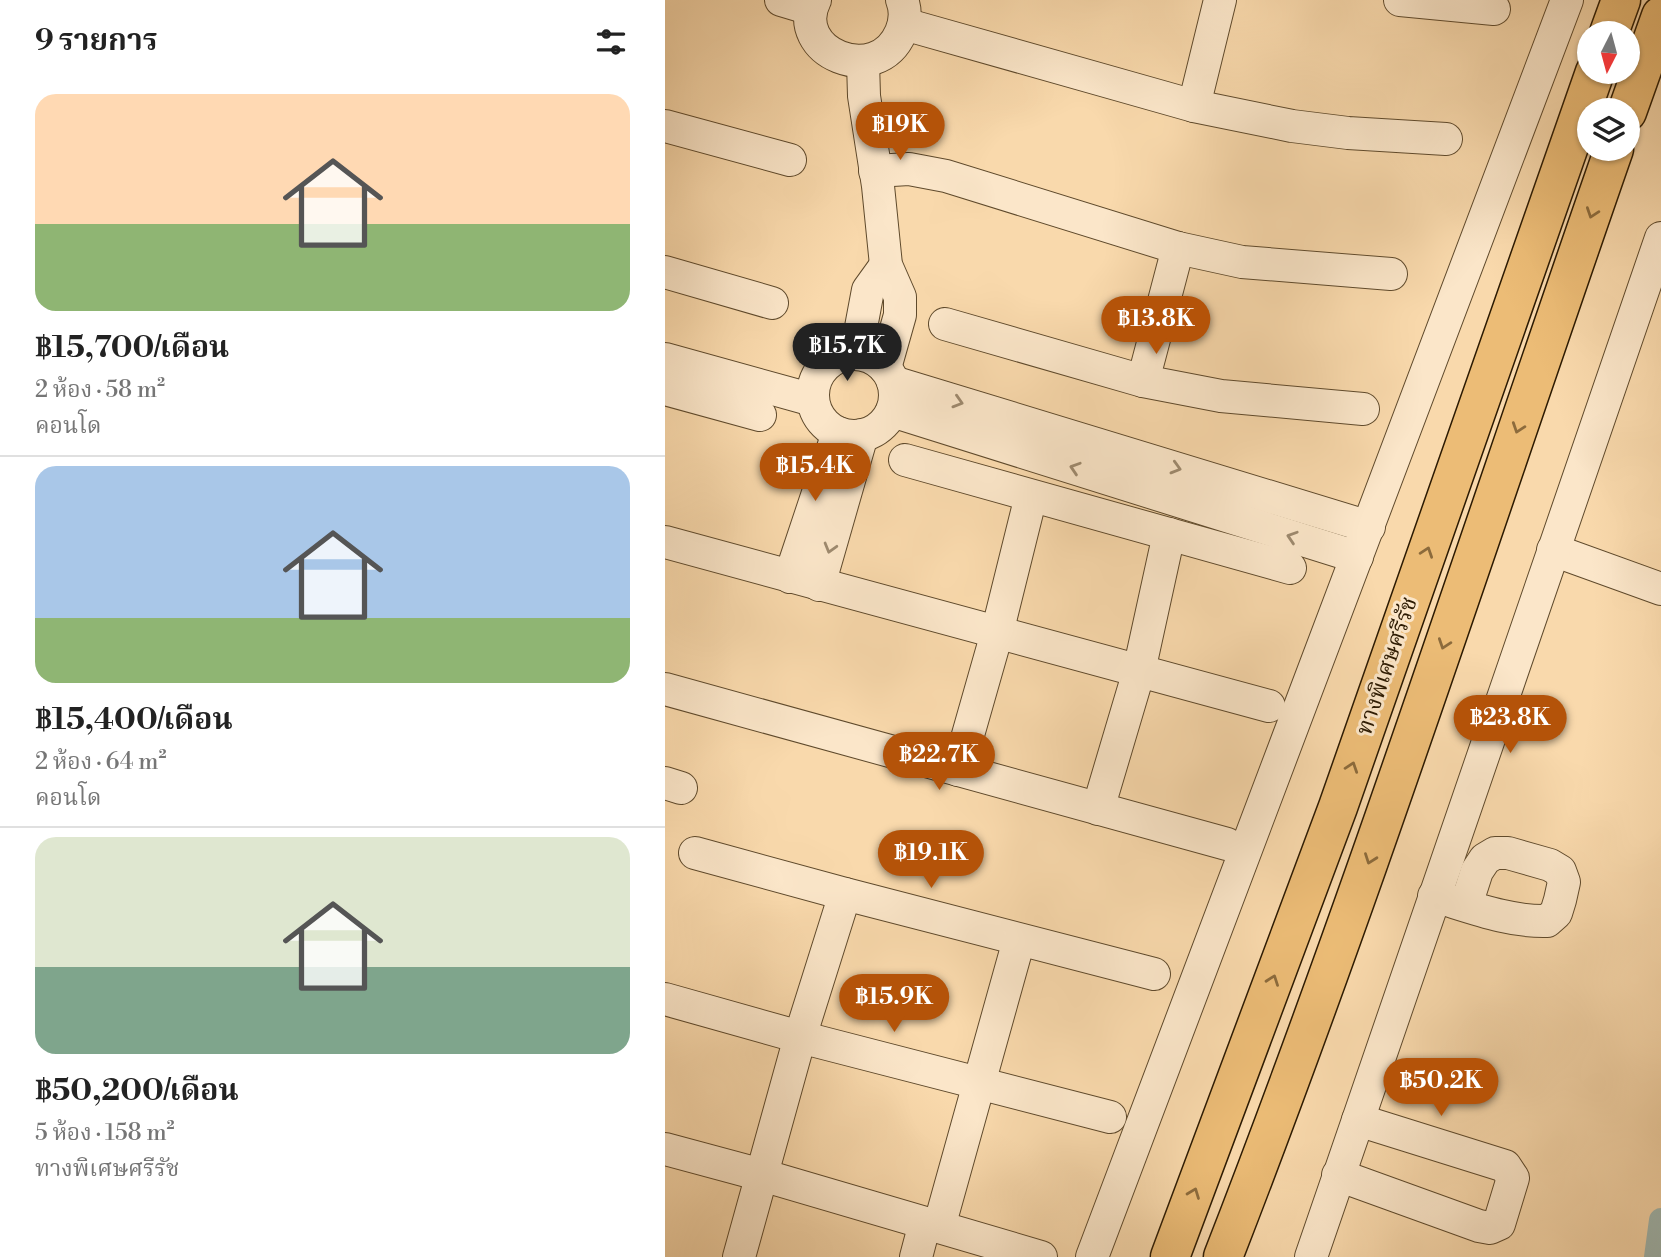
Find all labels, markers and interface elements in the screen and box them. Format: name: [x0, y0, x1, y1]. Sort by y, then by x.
north arrow: [1577, 21, 1640, 84]
map controls: [1577, 21, 1640, 161]
text: 9 รายการ: [35, 22, 158, 60]
icon: filters: [592, 23, 630, 61]
button: layers: [1577, 98, 1640, 161]
pin: ฿19K: [859, 102, 941, 162]
text: ฿19K: [872, 111, 928, 139]
icon: home: [270, 140, 396, 266]
one-way arrow: [1586, 207, 1600, 219]
pin: ฿13.8K: [1099, 296, 1213, 356]
text: ฿13.8K: [1117, 305, 1195, 333]
pin: ฿15.7K: [790, 324, 904, 383]
text: ฿15,700/เดือน: [35, 329, 229, 367]
text: ฿15.7K: [809, 332, 885, 360]
text: 2 ห้อง · 58 m²: [35, 376, 165, 404]
one-way arrow: [952, 394, 964, 409]
text: คอนโด: [35, 412, 102, 440]
one-way arrow: [1512, 422, 1526, 434]
pin: ฿15.4K: [758, 444, 872, 503]
text: ฿15.4K: [776, 452, 854, 480]
one-way arrow: [1170, 460, 1182, 475]
one-way arrow: [1070, 462, 1082, 477]
icon: home: [270, 512, 396, 638]
one-way arrow: [1286, 531, 1299, 545]
one-way arrow: [823, 542, 838, 554]
one-way arrow: [1419, 546, 1433, 558]
street label: ทางพิเศษศรีรัช: [1350, 593, 1424, 739]
one-way arrow: [1438, 637, 1452, 649]
pin: ฿23.8K: [1453, 696, 1567, 755]
text: ฿15,400/เดือน: [35, 701, 233, 739]
text: ฿23.8K: [1470, 704, 1550, 732]
pin: ฿22.7K: [882, 732, 996, 792]
text: ฿22.7K: [899, 741, 979, 769]
text: 2 ห้อง · 64 m²: [35, 748, 166, 776]
one-way arrow: [1344, 761, 1358, 773]
text: คอนโด: [35, 784, 102, 812]
pin: ฿19.1K: [874, 830, 988, 890]
text: ฿19.1K: [894, 839, 968, 867]
one-way arrow: [1364, 852, 1378, 864]
icon: home: [270, 883, 396, 1009]
pin: ฿15.9K: [837, 974, 951, 1034]
one-way arrow: [1265, 975, 1279, 987]
text: ฿15.9K: [855, 983, 933, 1011]
pin: ฿50.2K: [1384, 1058, 1498, 1118]
text: ฿50.2K: [1399, 1067, 1483, 1095]
text: ฿50,200/เดือน: [35, 1072, 239, 1110]
text: 5 ห้อง · 158 m²: [35, 1119, 175, 1147]
text: ทางพิเศษศรีรัช: [35, 1155, 179, 1183]
one-way arrow: [1185, 1188, 1199, 1200]

